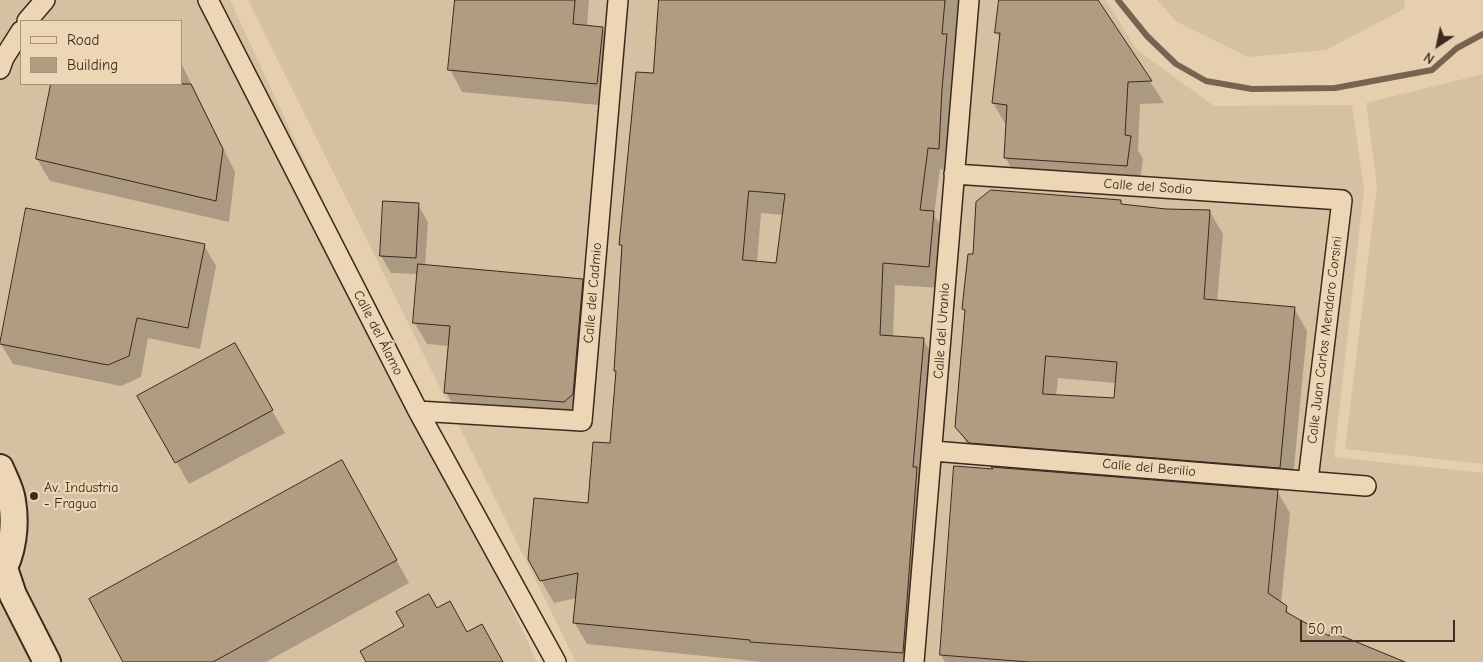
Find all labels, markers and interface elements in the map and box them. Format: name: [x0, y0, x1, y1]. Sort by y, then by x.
legend: [20, 20, 182, 85]
north arrow: [1413, 20, 1463, 70]
text: Road: [67, 31, 99, 49]
text: N: [1421, 48, 1438, 67]
text: Building: [67, 56, 118, 74]
street label: Calle del Sodio: [1103, 176, 1193, 198]
street label: Calle Juan Carlos Mendaro Corsini: [1304, 235, 1346, 445]
street label: Calle del Cadmio: [580, 242, 606, 344]
street label: Calle del Uranio: [930, 282, 954, 380]
street label: Calle del Álamo: [349, 288, 407, 378]
street label: Calle del Berilio: [1101, 456, 1197, 480]
place label: Av. Industria - Fragua: [44, 480, 118, 512]
marker: Av. Industria - Fragua: [28, 490, 40, 502]
scale bar: [1303, 610, 1458, 642]
text: 50 m: [1308, 620, 1343, 638]

